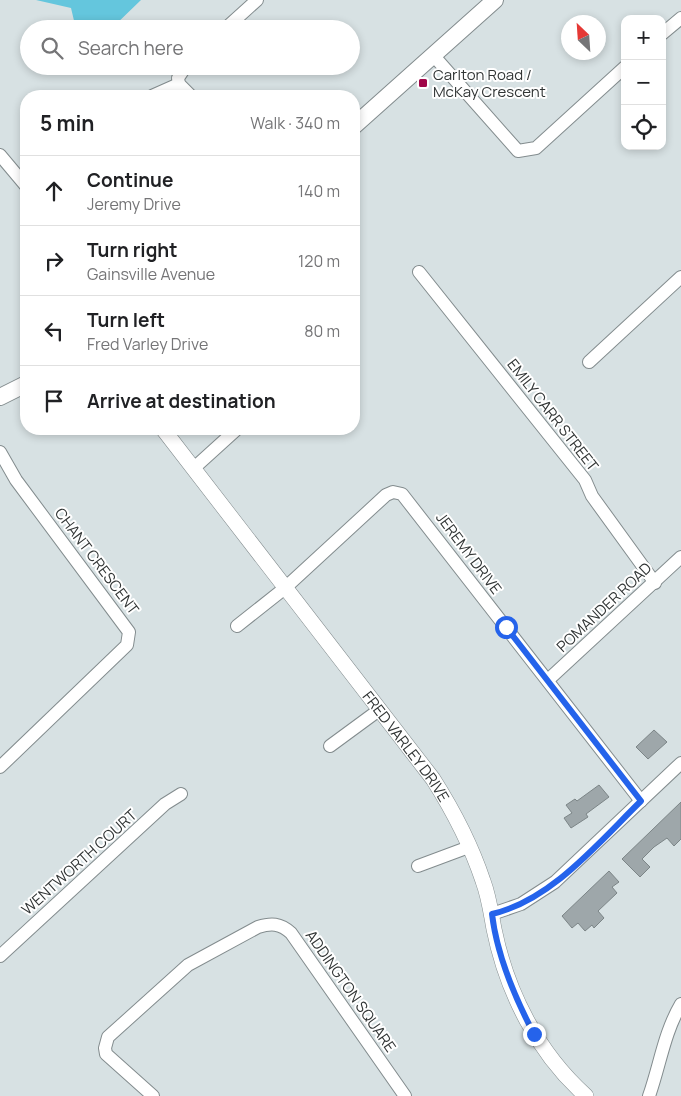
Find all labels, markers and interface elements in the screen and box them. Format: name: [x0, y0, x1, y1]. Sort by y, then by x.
north arrow: [561, 15, 606, 60]
map controls: [621, 15, 666, 150]
button: +: [621, 15, 666, 60]
search box: [20, 20, 360, 75]
icon: search: [38, 34, 66, 62]
text: Search here: [78, 35, 184, 61]
button: −: [621, 60, 666, 105]
place label: Carlton Road / McKay Crescent: [433, 64, 546, 102]
marker: Carlton Road / McKay Crescent: [417, 77, 429, 89]
button: locate: [621, 105, 666, 150]
text: 5 min: [40, 109, 94, 137]
text: Walk · 340 m: [250, 112, 340, 134]
text: Continue: [87, 167, 173, 193]
icon: ahead: [40, 177, 68, 205]
text: 140 m: [298, 180, 340, 202]
text: Jeremy Drive: [87, 193, 181, 215]
text: Turn right: [87, 237, 177, 263]
icon: right: [40, 247, 68, 275]
text: 120 m: [298, 250, 340, 272]
text: Gainsville Avenue: [87, 263, 215, 285]
text: Turn left: [87, 307, 165, 333]
icon: left: [40, 317, 68, 345]
text: 80 m: [304, 320, 340, 342]
text: Fred Varley Drive: [87, 333, 208, 355]
street label: EMILY CARR STREET: [503, 355, 604, 476]
icon: arrive: [40, 387, 68, 415]
text: Arrive at destination: [87, 388, 276, 414]
street label: CHANT CRESCENT: [50, 503, 144, 619]
street label: JEREMY DRIVE: [431, 508, 507, 598]
street label: POMANDER ROAD: [552, 557, 656, 657]
route start: [495, 616, 518, 639]
street label: FRED VARLEY DRIVE: [358, 687, 455, 805]
street label: WENTWORTH COURT: [17, 804, 141, 920]
street label: ADDINGTON SQUARE: [301, 926, 401, 1056]
route end: [523, 1023, 546, 1046]

